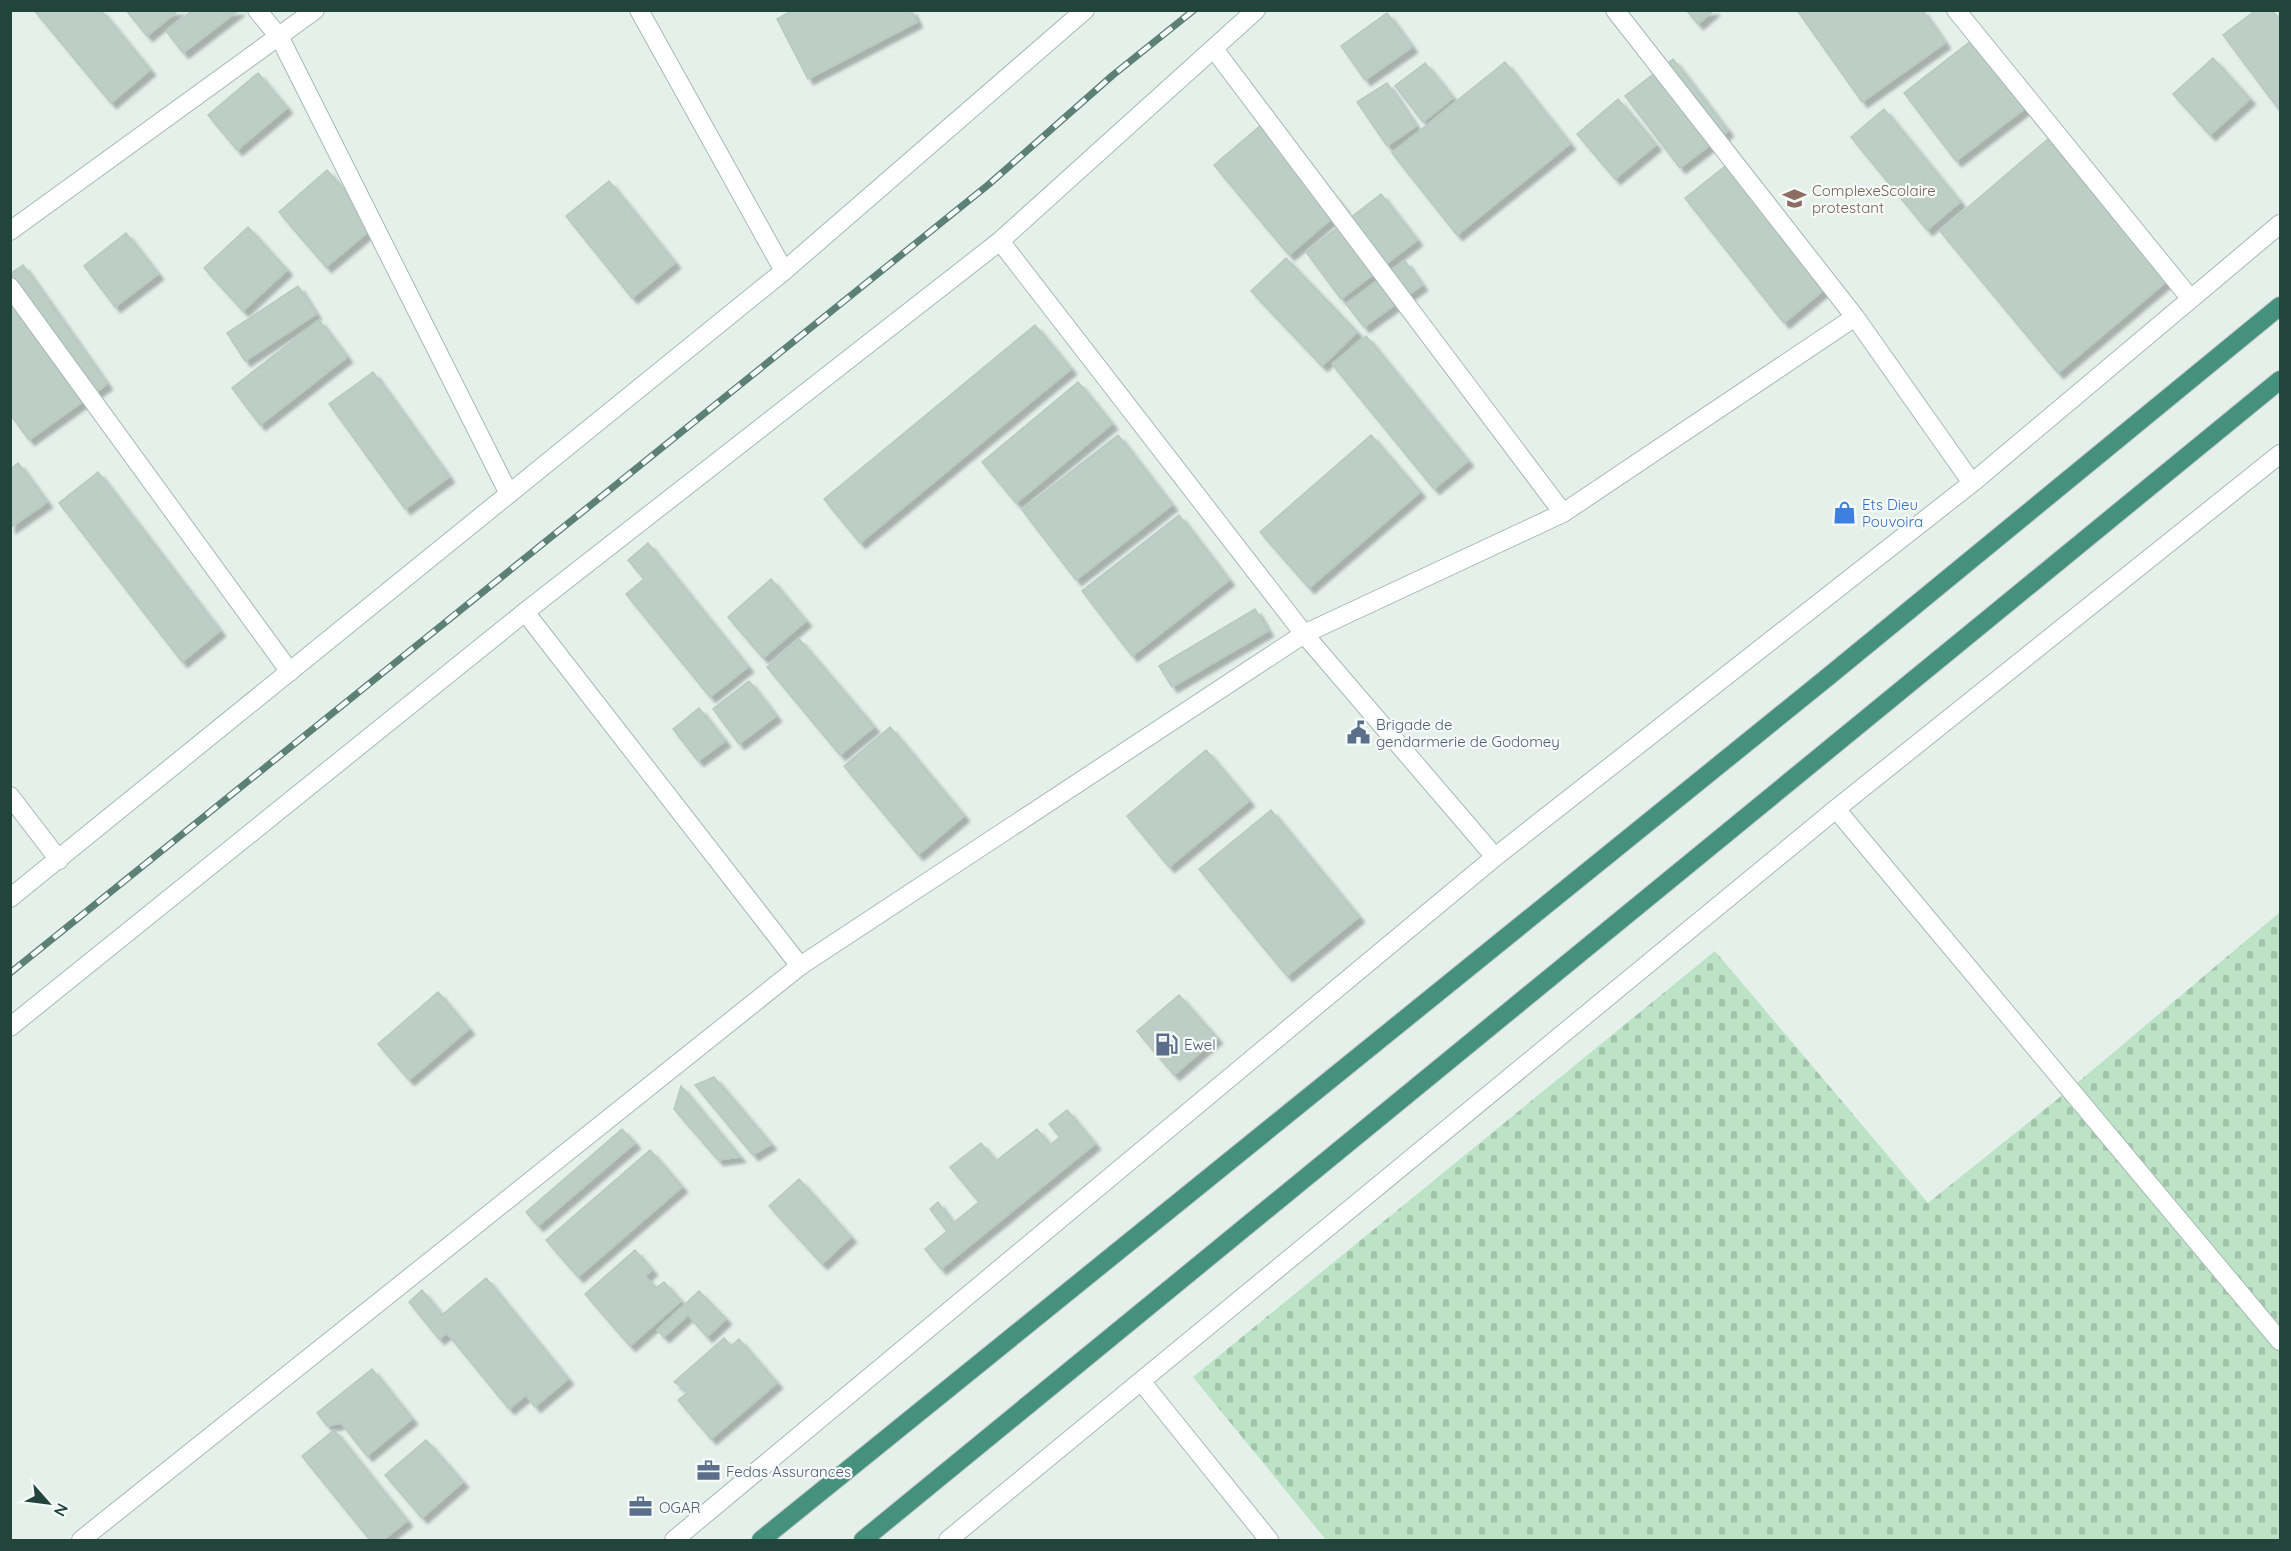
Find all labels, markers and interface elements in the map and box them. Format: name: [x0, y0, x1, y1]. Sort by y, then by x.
place label: ComplexeScolaire protestant: [1812, 181, 1936, 217]
school or university icon: ComplexeScolaire protestant: [1781, 186, 1807, 212]
place label: Ets Dieu Pouvoira: [1862, 495, 1923, 531]
shop icon: Ets Dieu Pouvoira: [1831, 500, 1857, 526]
place label: Brigade de gendarmerie de Godomey: [1376, 715, 1560, 751]
public building icon: Brigade de gendarmerie de Godomey: [1345, 720, 1371, 746]
fuel station icon: Ewel: [1153, 1031, 1179, 1057]
place label: Ewel: [1184, 1035, 1216, 1054]
office icon: Fedas Assurances: [695, 1458, 721, 1484]
place label: Fedas Assurances: [726, 1462, 851, 1481]
north arrow: [18, 1473, 78, 1533]
office icon: OGAR: [628, 1494, 654, 1520]
place label: OGAR: [659, 1498, 701, 1517]
text: N: [50, 1500, 73, 1520]

